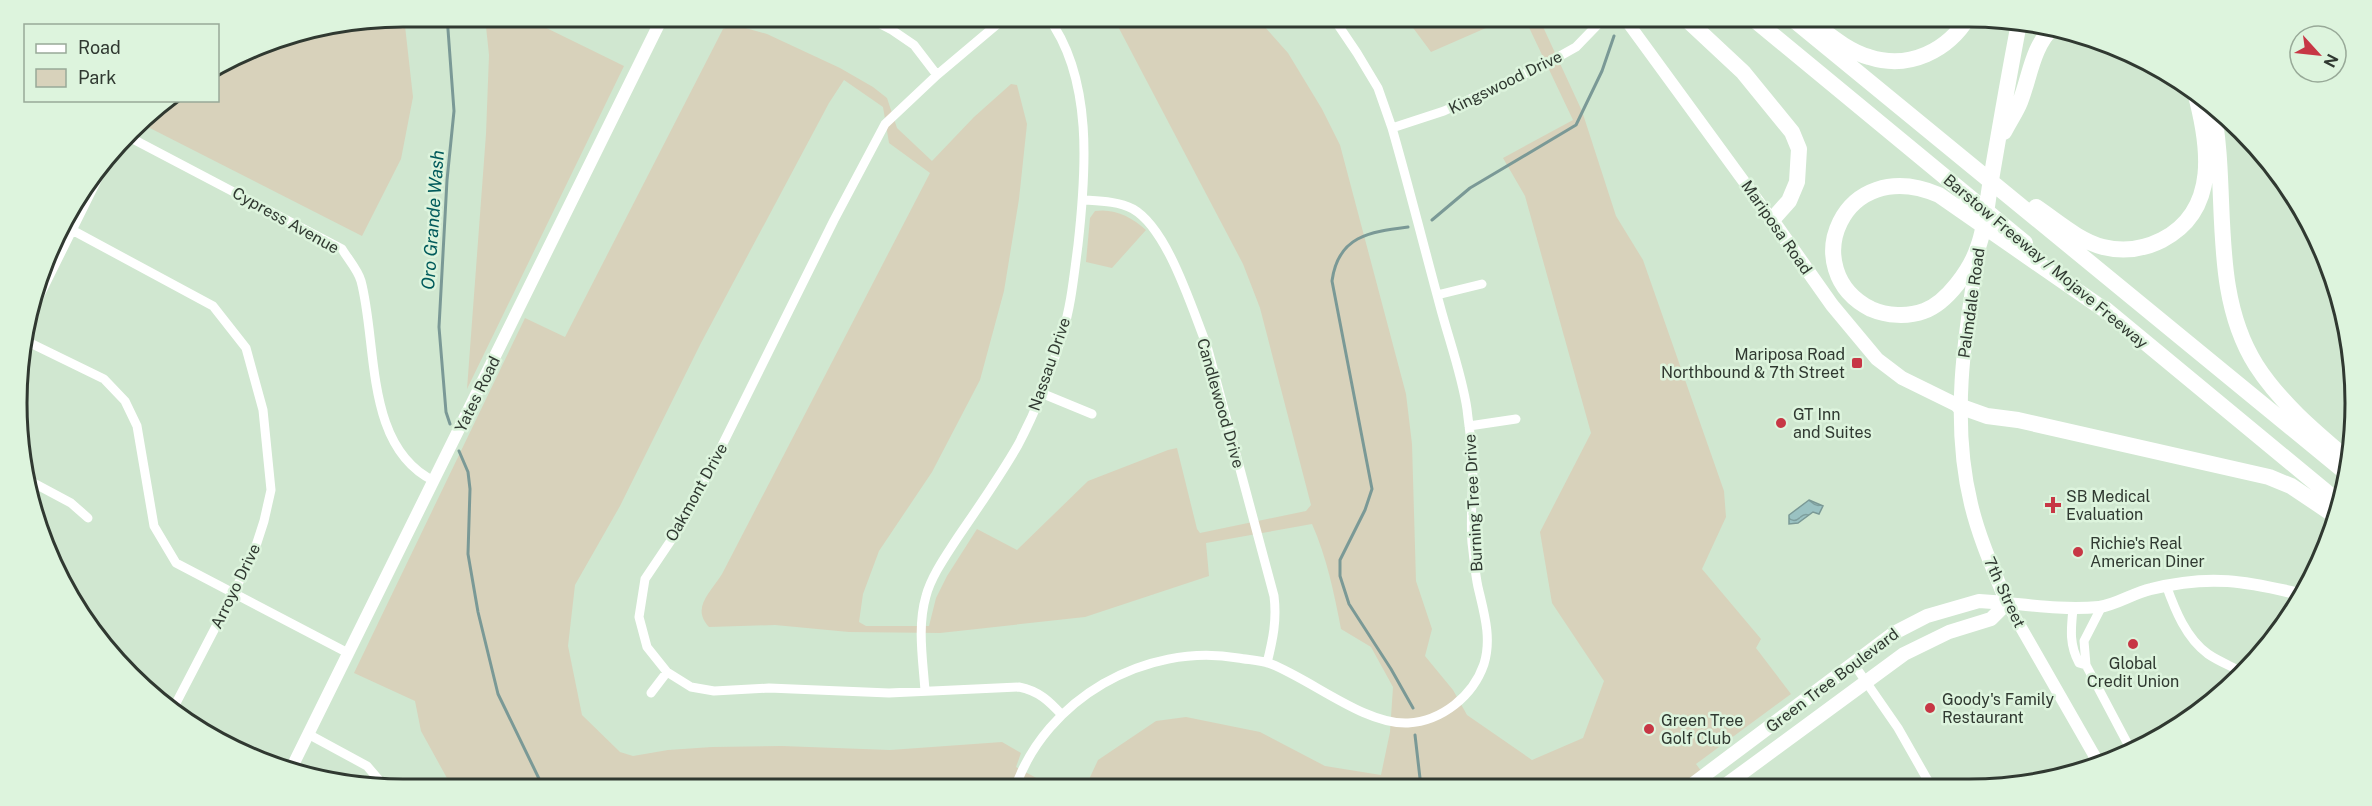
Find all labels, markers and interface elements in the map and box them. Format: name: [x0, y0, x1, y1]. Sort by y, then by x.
legend: [24, 24, 219, 102]
north arrow: [2288, 24, 2348, 84]
text: Road: [78, 37, 121, 58]
street label: Kingswood Drive: [1445, 47, 1565, 118]
text: N: [2320, 51, 2342, 70]
text: Park: [78, 67, 116, 88]
water label: Oro Grande Wash: [417, 149, 448, 291]
street label: Barstow Freeway / Mojave Freeway: [1940, 170, 2152, 353]
street label: Mariposa Road: [1737, 177, 1816, 278]
street label: Cypress Avenue: [229, 183, 342, 258]
street label: Palmdale Road: [1954, 247, 1989, 359]
street label: Nassau Drive: [1025, 315, 1074, 413]
street label: Candlewood Drive: [1193, 336, 1248, 470]
place label: Mariposa Road Northbound & 7th Street: [1661, 345, 1845, 382]
street label: Yates Road: [451, 353, 504, 435]
marker: Mariposa Road Northbound & 7th Street: [1850, 356, 1864, 370]
place label: GT Inn and Suites: [1793, 405, 1872, 442]
marker: GT Inn and Suites: [1774, 416, 1788, 430]
street label: Burning Tree Drive: [1460, 434, 1487, 572]
street label: Oakmont Drive: [662, 440, 731, 545]
place label: SB Medical Evaluation: [2066, 487, 2150, 524]
marker: SB Medical Evaluation: [2044, 496, 2062, 514]
place label: Richie's Real American Diner: [2090, 534, 2205, 571]
street label: Arroyo Drive: [207, 541, 264, 632]
marker: Richie's Real American Diner: [2071, 545, 2085, 559]
street label: 7th Street: [1980, 554, 2029, 631]
street label: Green Tree Boulevard: [1762, 624, 1902, 736]
marker: Global Credit Union: [2126, 637, 2140, 651]
place label: Global Credit Union: [2087, 654, 2179, 691]
place label: Goody's Family Restaurant: [1942, 690, 2054, 727]
marker: Goody's Family Restaurant: [1923, 701, 1937, 715]
place label: Green Tree Golf Club: [1661, 711, 1743, 748]
marker: Green Tree Golf Club: [1642, 722, 1656, 736]

